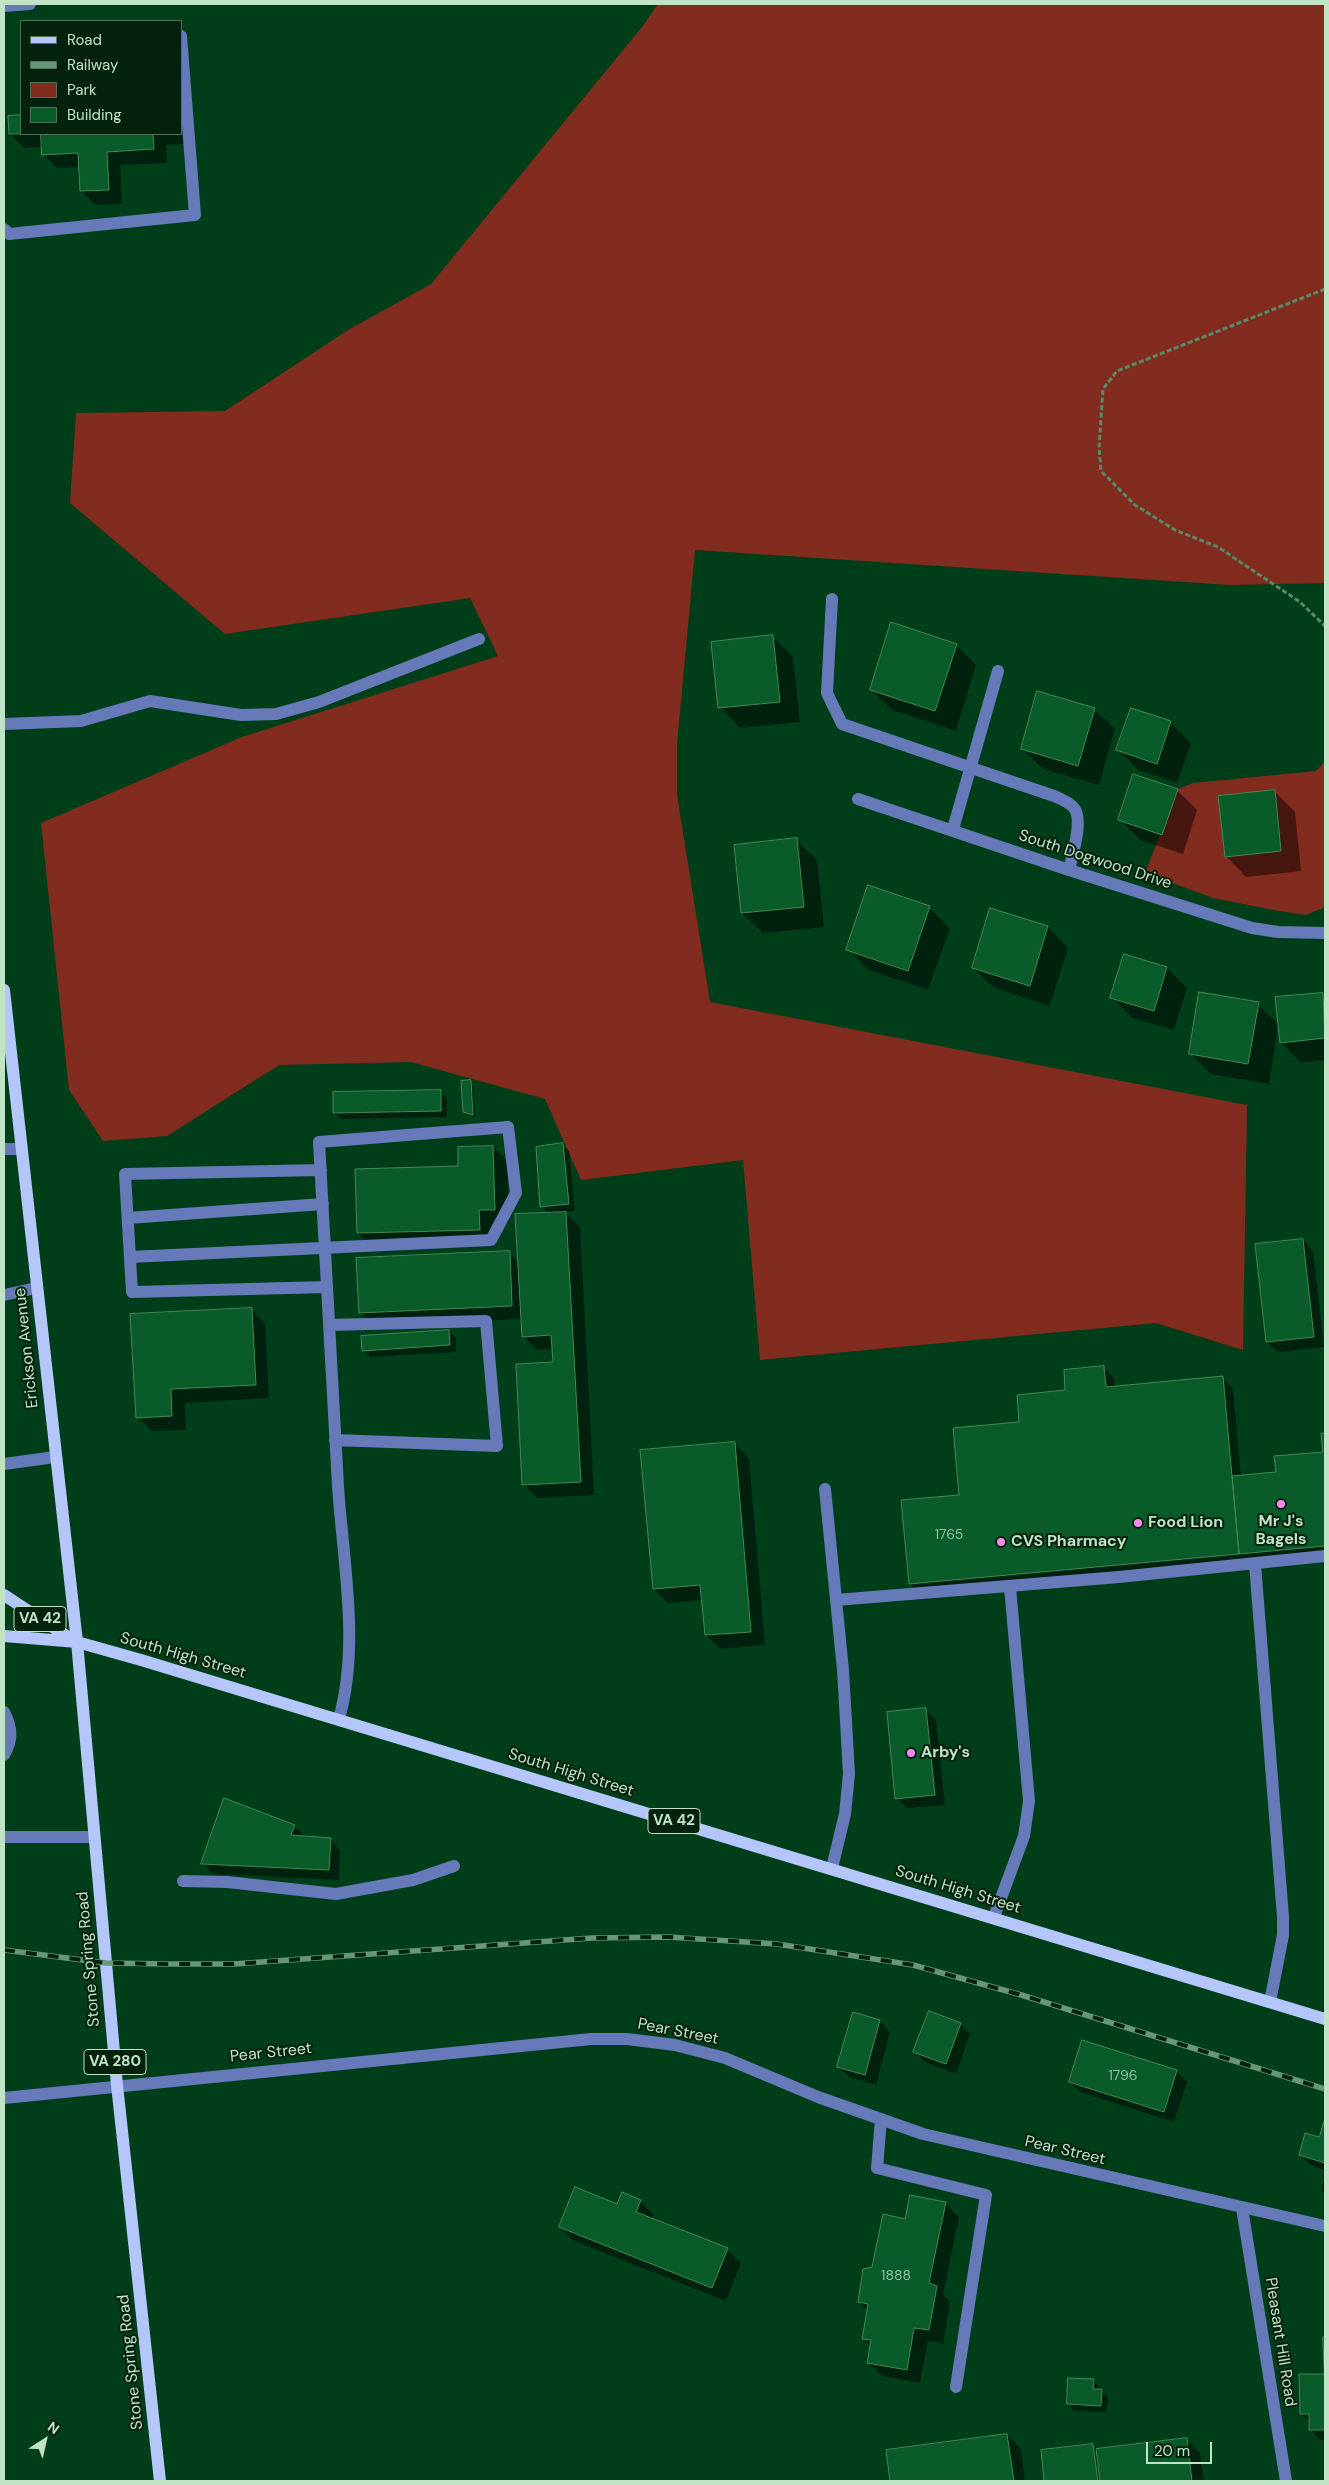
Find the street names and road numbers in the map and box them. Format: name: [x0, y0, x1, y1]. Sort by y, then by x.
street label: South Dogwood Drive: [1016, 826, 1174, 894]
street label: Erickson Avenue: [11, 1287, 43, 1409]
road number: VA 42: [14, 1606, 66, 1632]
street label: South High Street: [118, 1629, 248, 1683]
street label: South High Street: [506, 1745, 636, 1801]
road number: VA 42: [648, 1808, 700, 1834]
street label: South High Street: [893, 1862, 1023, 1918]
street label: Stone Spring Road: [74, 1890, 104, 2028]
street label: Pear Street: [636, 2015, 720, 2049]
street label: Pear Street: [229, 2039, 313, 2067]
road number: VA 280: [84, 2050, 146, 2074]
street label: Pear Street: [1023, 2132, 1107, 2170]
street label: Pleasant Hill Road: [1260, 2276, 1300, 2408]
street label: Stone Spring Road: [114, 2293, 148, 2431]

